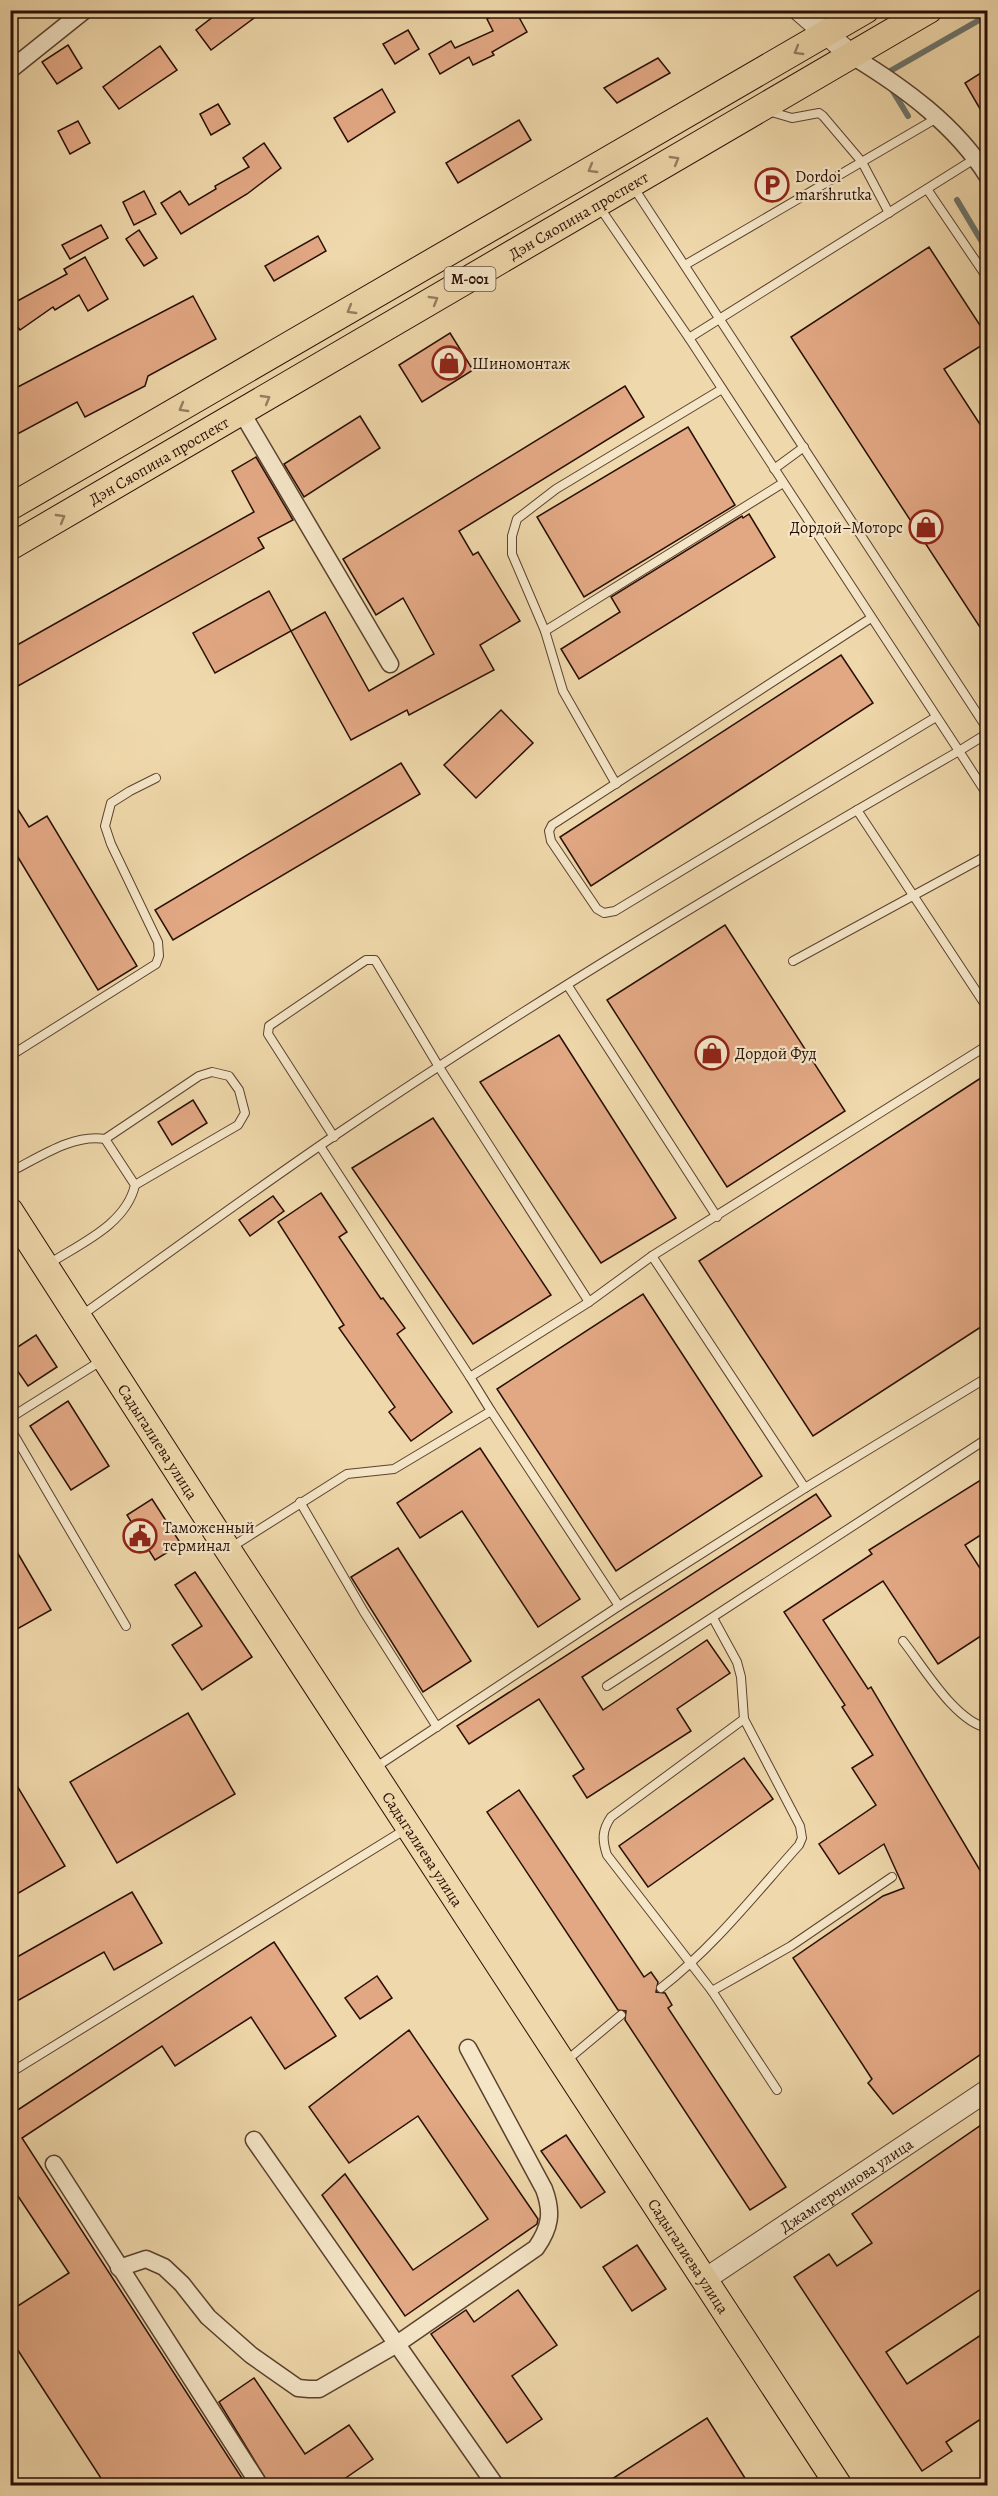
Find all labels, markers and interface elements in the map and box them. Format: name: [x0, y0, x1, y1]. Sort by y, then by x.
one-way arrow: [794, 43, 804, 55]
one-way arrow: [669, 155, 679, 167]
one-way arrow: [588, 162, 598, 173]
street label: Дэн Сяопина проспект: [505, 166, 653, 265]
place label: Dordoi marshrutka: [795, 166, 873, 206]
parking icon: Dordoi marshrutka: [754, 167, 790, 203]
road number: M-001: [444, 267, 496, 291]
one-way arrow: [428, 296, 438, 308]
one-way arrow: [347, 302, 357, 314]
shop icon: Шиномонтаж: [431, 345, 467, 381]
place label: Шиномонтаж: [472, 353, 570, 375]
one-way arrow: [260, 394, 270, 406]
one-way arrow: [179, 400, 189, 412]
street label: Дэн Сяопина проспект: [85, 412, 233, 511]
shop icon: Дордой–Моторс: [908, 509, 944, 545]
one-way arrow: [55, 514, 65, 525]
place label: Дордой–Моторс: [790, 517, 903, 539]
shop icon: Дордой Фуд: [694, 1035, 730, 1071]
place label: Дордой Фуд: [735, 1043, 817, 1065]
street label: Садыгалиева улица: [112, 1380, 203, 1505]
place label: Таможенный терминал: [163, 1517, 255, 1557]
public building icon: Таможенный терминал: [122, 1518, 158, 1554]
street label: Садыгалиева улица: [377, 1787, 468, 1912]
street label: Джамгерчинова улица: [776, 2133, 918, 2238]
street label: Садыгалиева улица: [642, 2194, 734, 2319]

